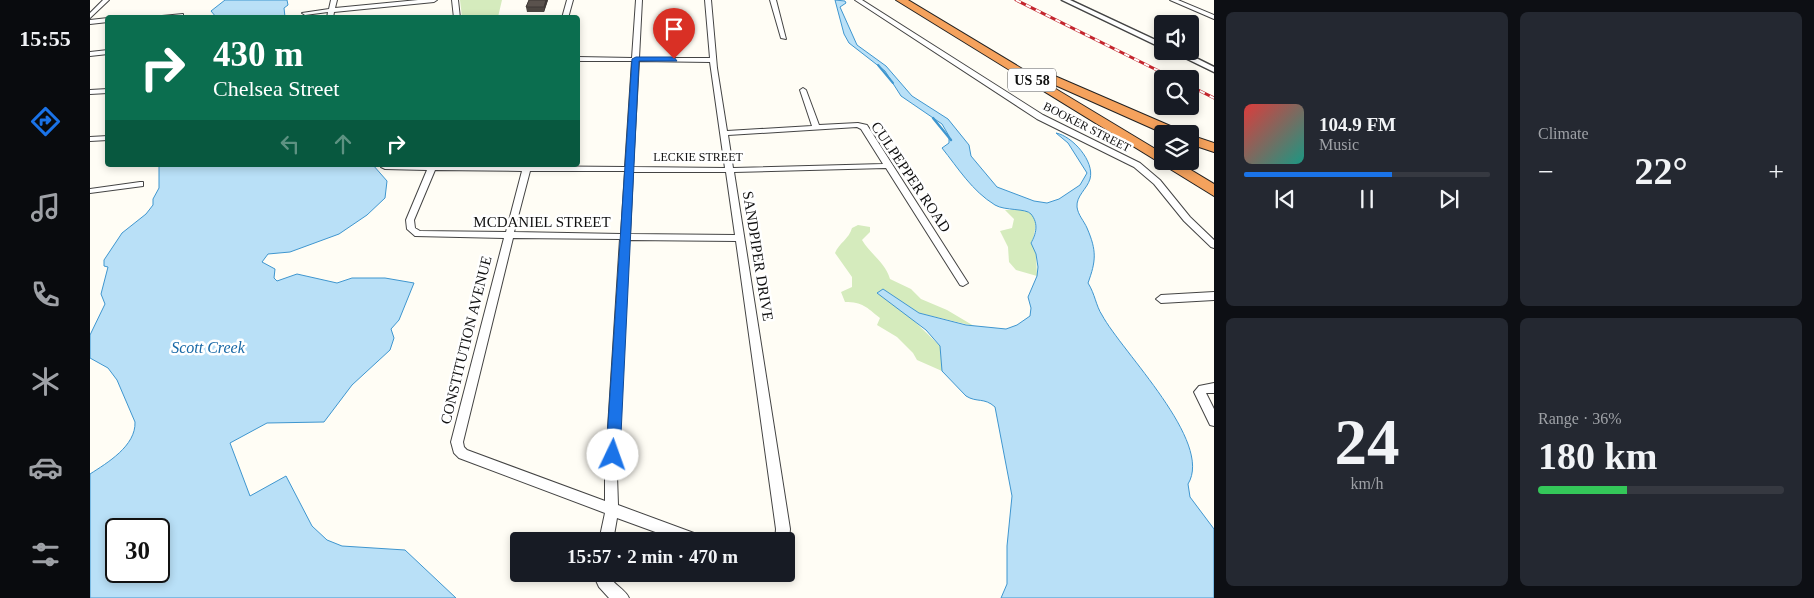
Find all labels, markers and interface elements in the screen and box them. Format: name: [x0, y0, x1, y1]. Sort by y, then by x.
pin: [653, 8, 695, 59]
icon: arrive: [660, 15, 688, 43]
map controls: [1154, 15, 1199, 170]
button: sound: [1154, 15, 1199, 60]
text: 15:55: [19, 26, 71, 51]
icon: right: [130, 35, 195, 100]
text: 430 m: [213, 35, 303, 74]
road number: US 58: [1008, 68, 1056, 92]
button: search: [1154, 70, 1199, 115]
text: Chelsea Street: [213, 76, 339, 101]
street label: BOOKER STREET: [1041, 99, 1134, 155]
icon: directions: [28, 104, 63, 139]
text: 104.9 FM: [1319, 114, 1396, 135]
street label: CULPEPPER ROAD: [868, 119, 954, 235]
button: layers: [1154, 125, 1199, 170]
text: Climate: [1538, 125, 1589, 142]
icon: left: [276, 130, 304, 158]
icon: ahead: [329, 130, 357, 158]
icon: right: [382, 130, 410, 158]
text: Music: [1319, 136, 1359, 153]
street label: LECKIE STREET: [653, 150, 743, 164]
text: 22°: [1634, 150, 1688, 192]
text: −: [1538, 156, 1554, 187]
text: +: [1768, 156, 1784, 187]
icon: previous: [1271, 185, 1299, 213]
icon: pause: [1353, 185, 1381, 213]
icon: next: [1435, 185, 1463, 213]
icon: music: [28, 190, 63, 225]
street label: SANDPIPER DRIVE: [740, 190, 776, 322]
street label: MCDANIEL STREET: [473, 214, 611, 230]
street label: CONSTITUTION AVENUE: [437, 254, 495, 426]
icon: phone: [28, 277, 63, 312]
water label: Scott Creek: [171, 339, 246, 356]
icon: climate: [28, 364, 63, 399]
text: 24: [1335, 406, 1400, 478]
text: Range · 36%: [1538, 410, 1622, 427]
position arrow: [586, 428, 638, 480]
text: 180 km: [1538, 435, 1657, 477]
icon: car: [28, 450, 63, 485]
text: km/h: [1351, 475, 1383, 492]
speed limit sign: 30: [105, 518, 170, 583]
icon: filters: [28, 537, 63, 572]
text: 15:57 · 2 min · 470 m: [567, 546, 738, 567]

